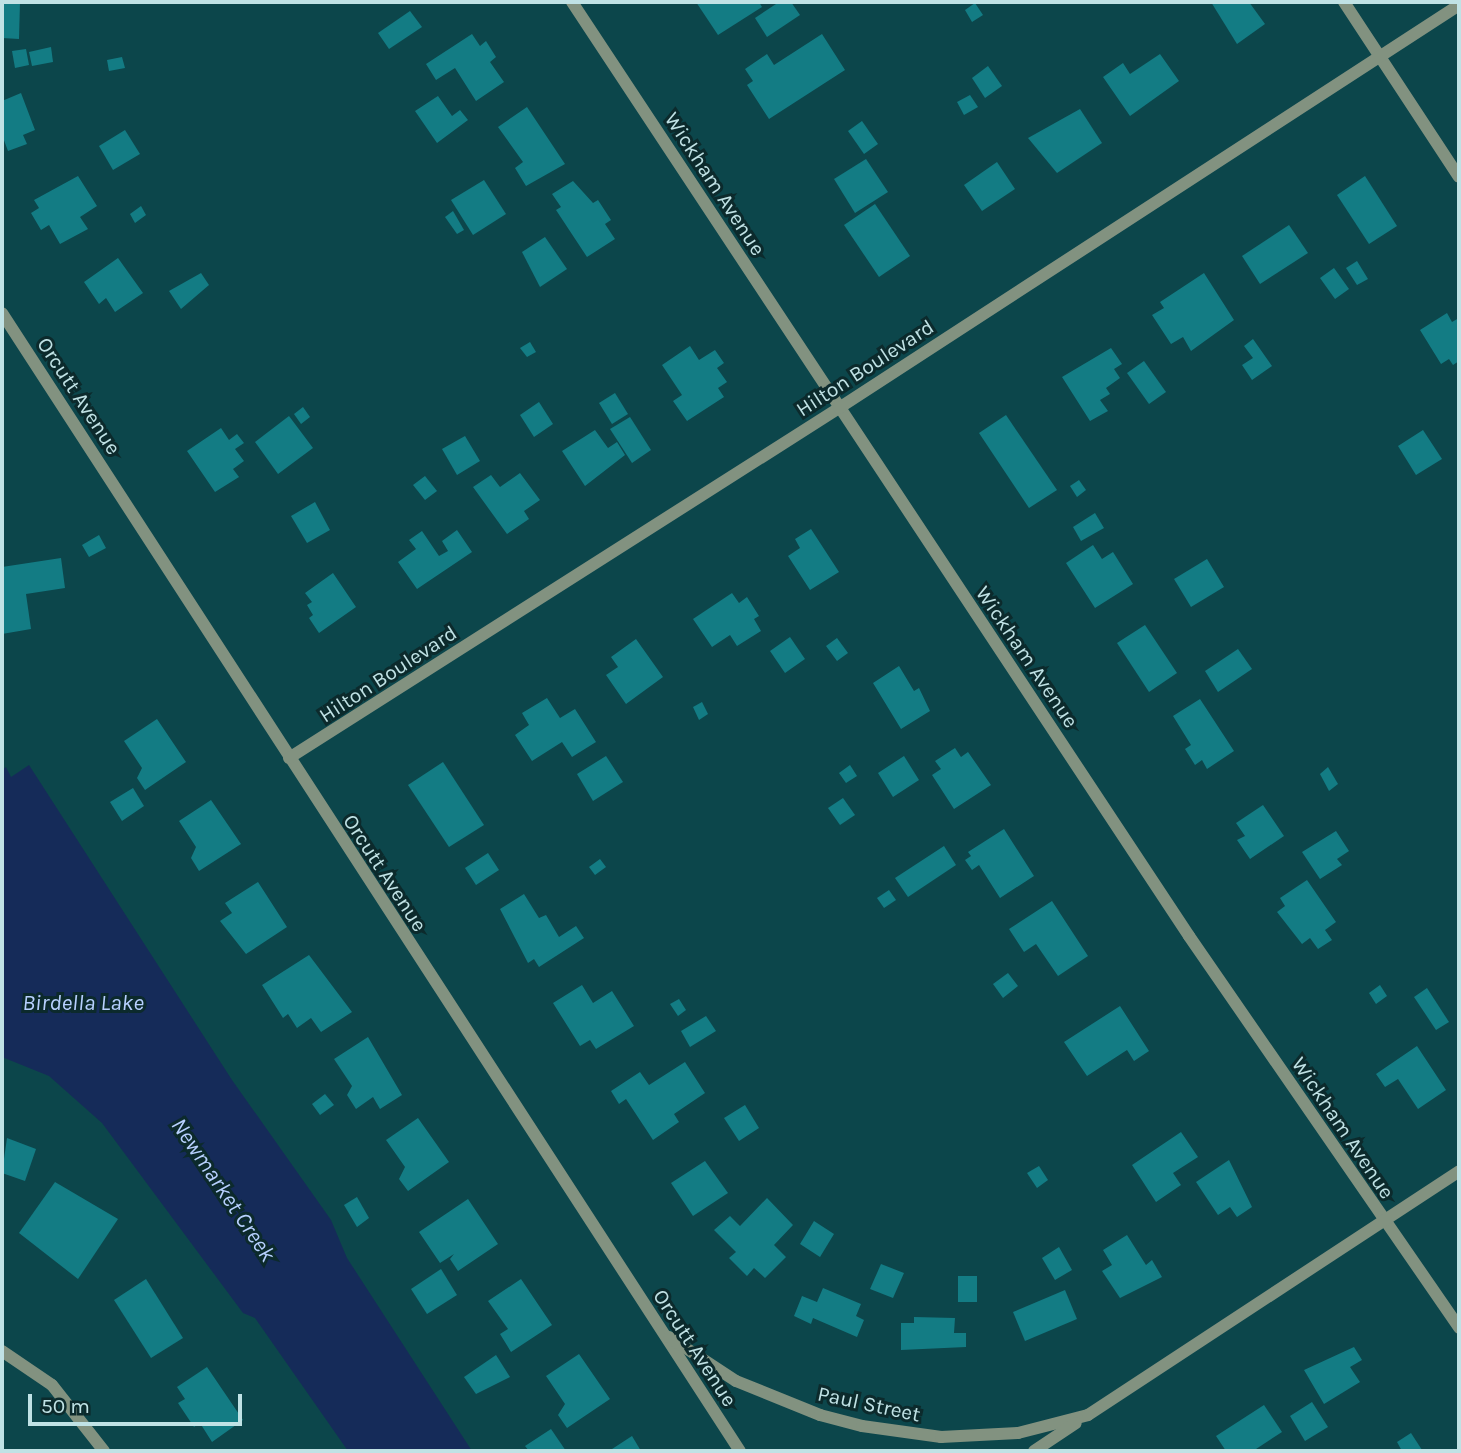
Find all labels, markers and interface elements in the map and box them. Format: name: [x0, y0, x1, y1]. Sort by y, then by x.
street label: Wickham Avenue: [659, 108, 771, 260]
street label: Hilton Boulevard: [791, 314, 939, 422]
street label: Orcutt Avenue: [32, 333, 126, 459]
street label: Wickham Avenue: [970, 581, 1084, 733]
street label: Hilton Boulevard: [314, 620, 462, 728]
street label: Orcutt Avenue: [338, 810, 432, 936]
water label: Birdella Lake: [22, 989, 144, 1017]
street label: Wickham Avenue: [1286, 1052, 1400, 1204]
water label: Newmarket Creek: [165, 1113, 281, 1267]
street label: Orcutt Avenue: [648, 1285, 742, 1411]
scale bar: [32, 1380, 245, 1424]
street label: Paul Street: [815, 1381, 923, 1427]
text: 50 m: [41, 1394, 90, 1418]

